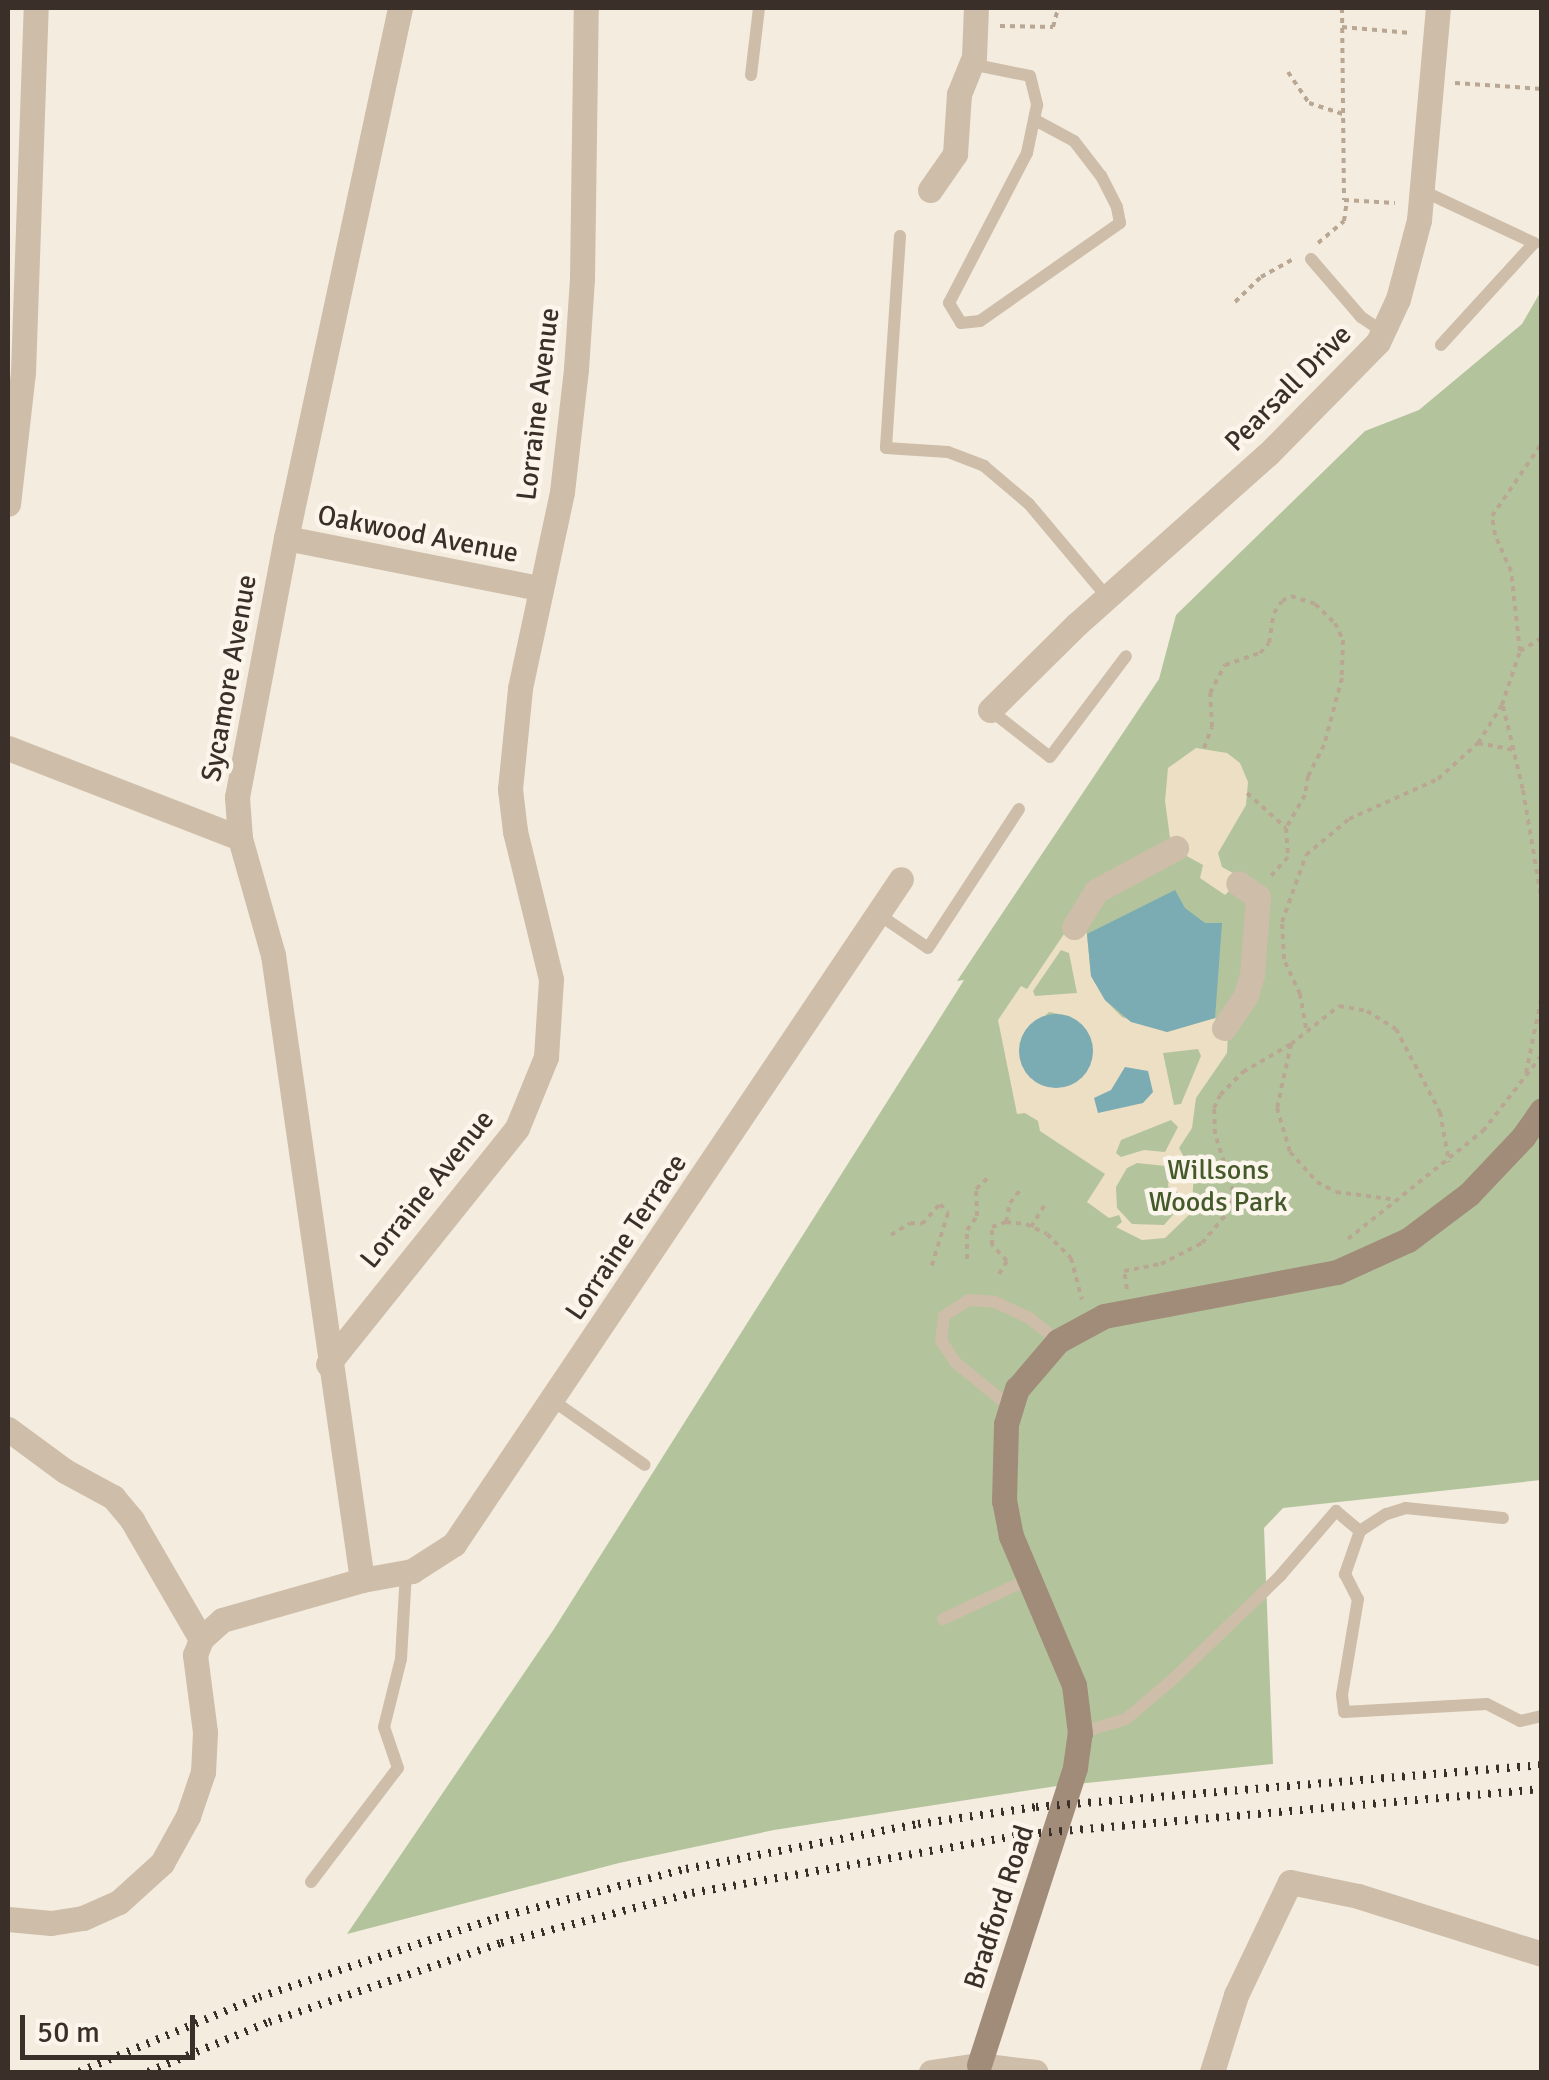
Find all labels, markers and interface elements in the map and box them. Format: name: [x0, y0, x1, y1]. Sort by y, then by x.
street label: Lorraine Avenue: [510, 306, 566, 502]
street label: Pearsall Drive: [1218, 318, 1358, 458]
street label: Oakwood Avenue: [315, 498, 521, 570]
street label: Sycamore Avenue: [194, 572, 264, 784]
street label: Lorraine Avenue: [353, 1103, 501, 1275]
street label: Lorraine Terrace: [558, 1148, 694, 1326]
park label: Willsons Woods Park: [1149, 1153, 1287, 1219]
street label: Bradford Road: [957, 1821, 1041, 1993]
scale bar: [25, 1995, 200, 2057]
text: 50 m: [37, 2014, 100, 2051]

